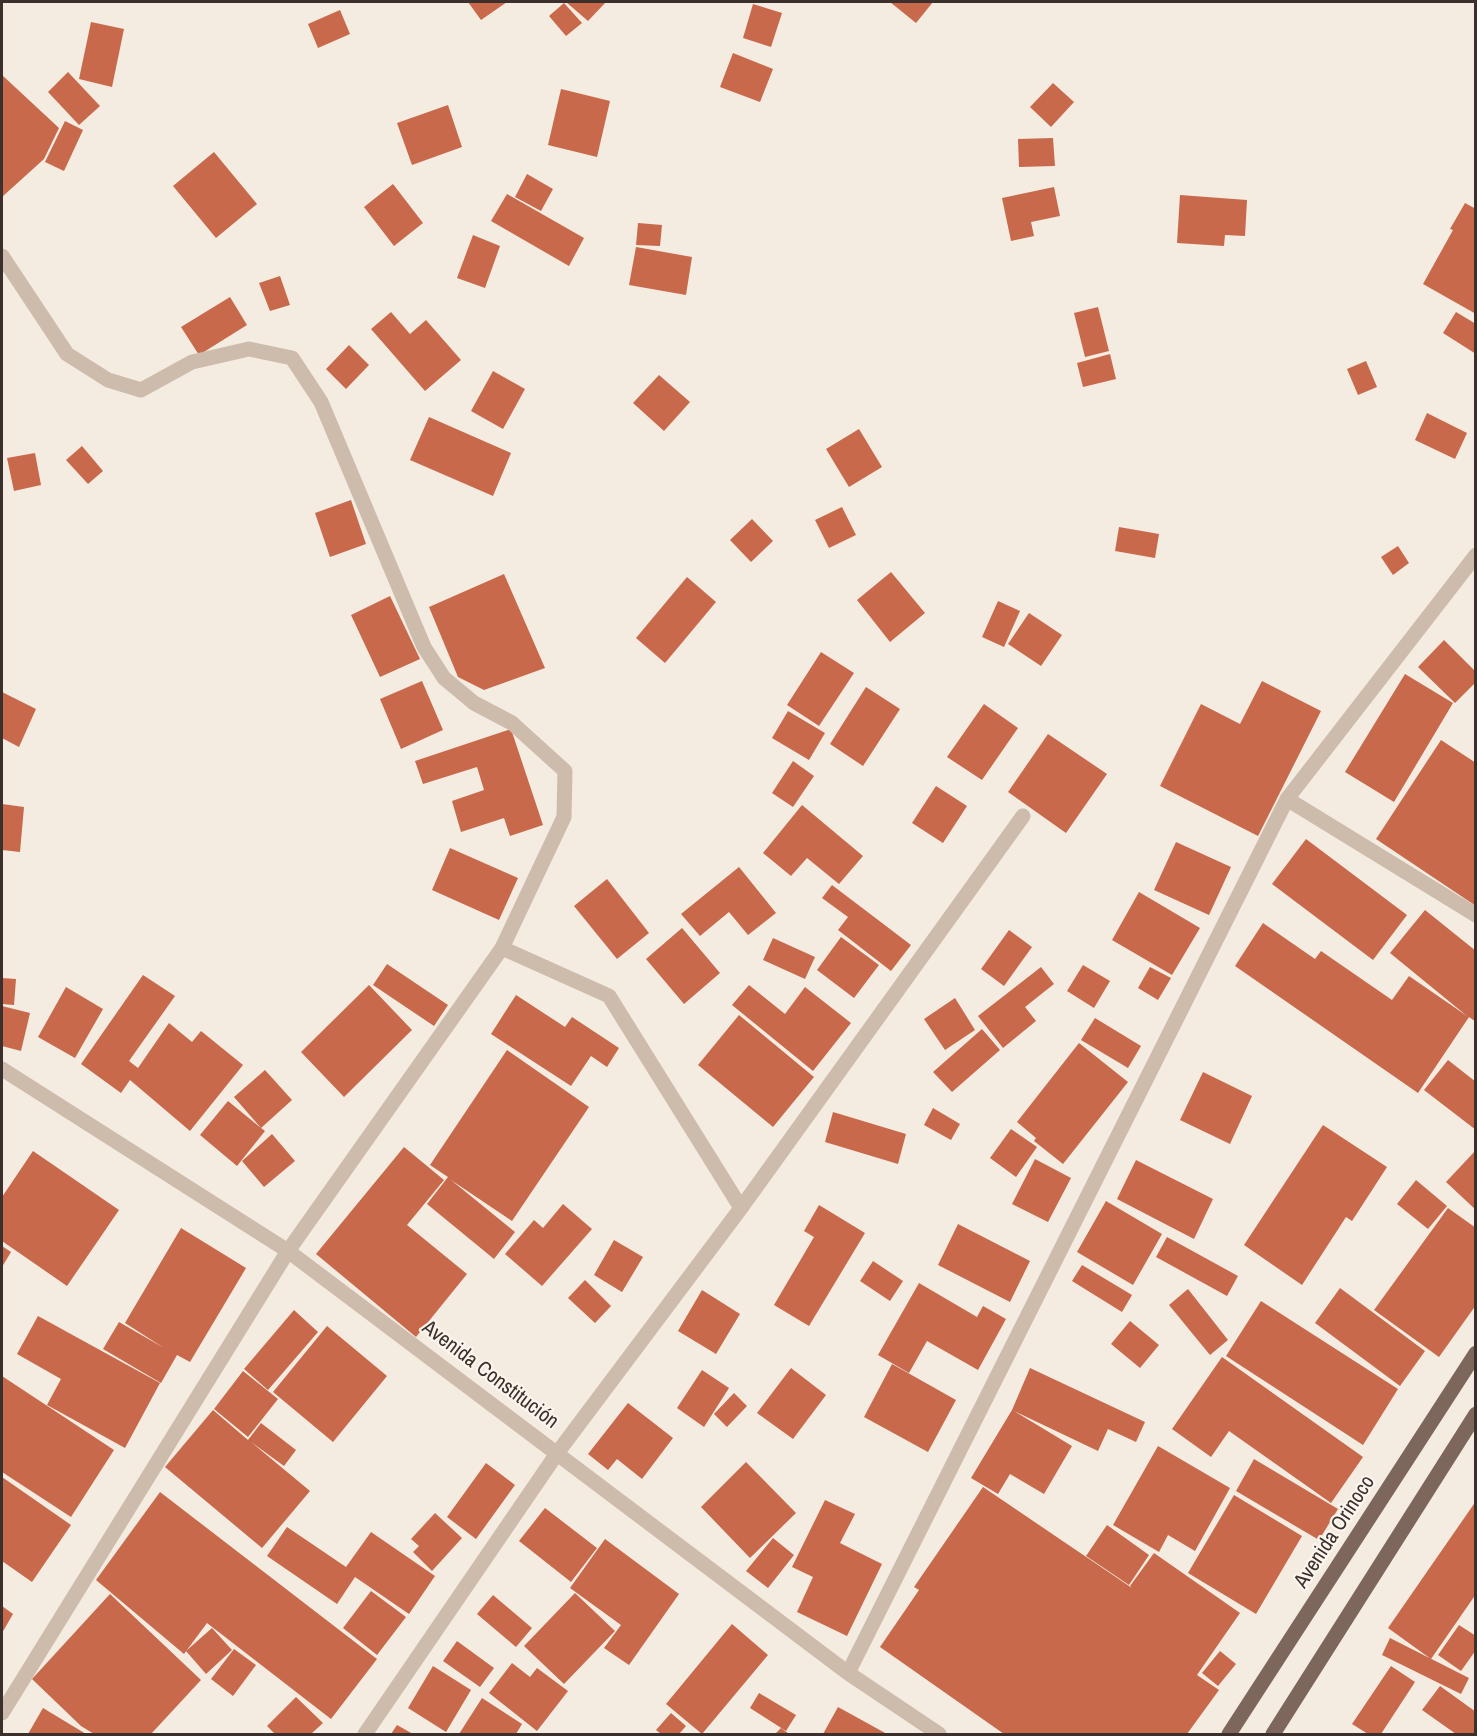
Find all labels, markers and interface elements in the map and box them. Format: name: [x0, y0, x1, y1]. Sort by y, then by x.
street label: Avenida Constitución: [417, 1315, 563, 1435]
street label: Avenida Orinoco: [1289, 1471, 1381, 1593]

